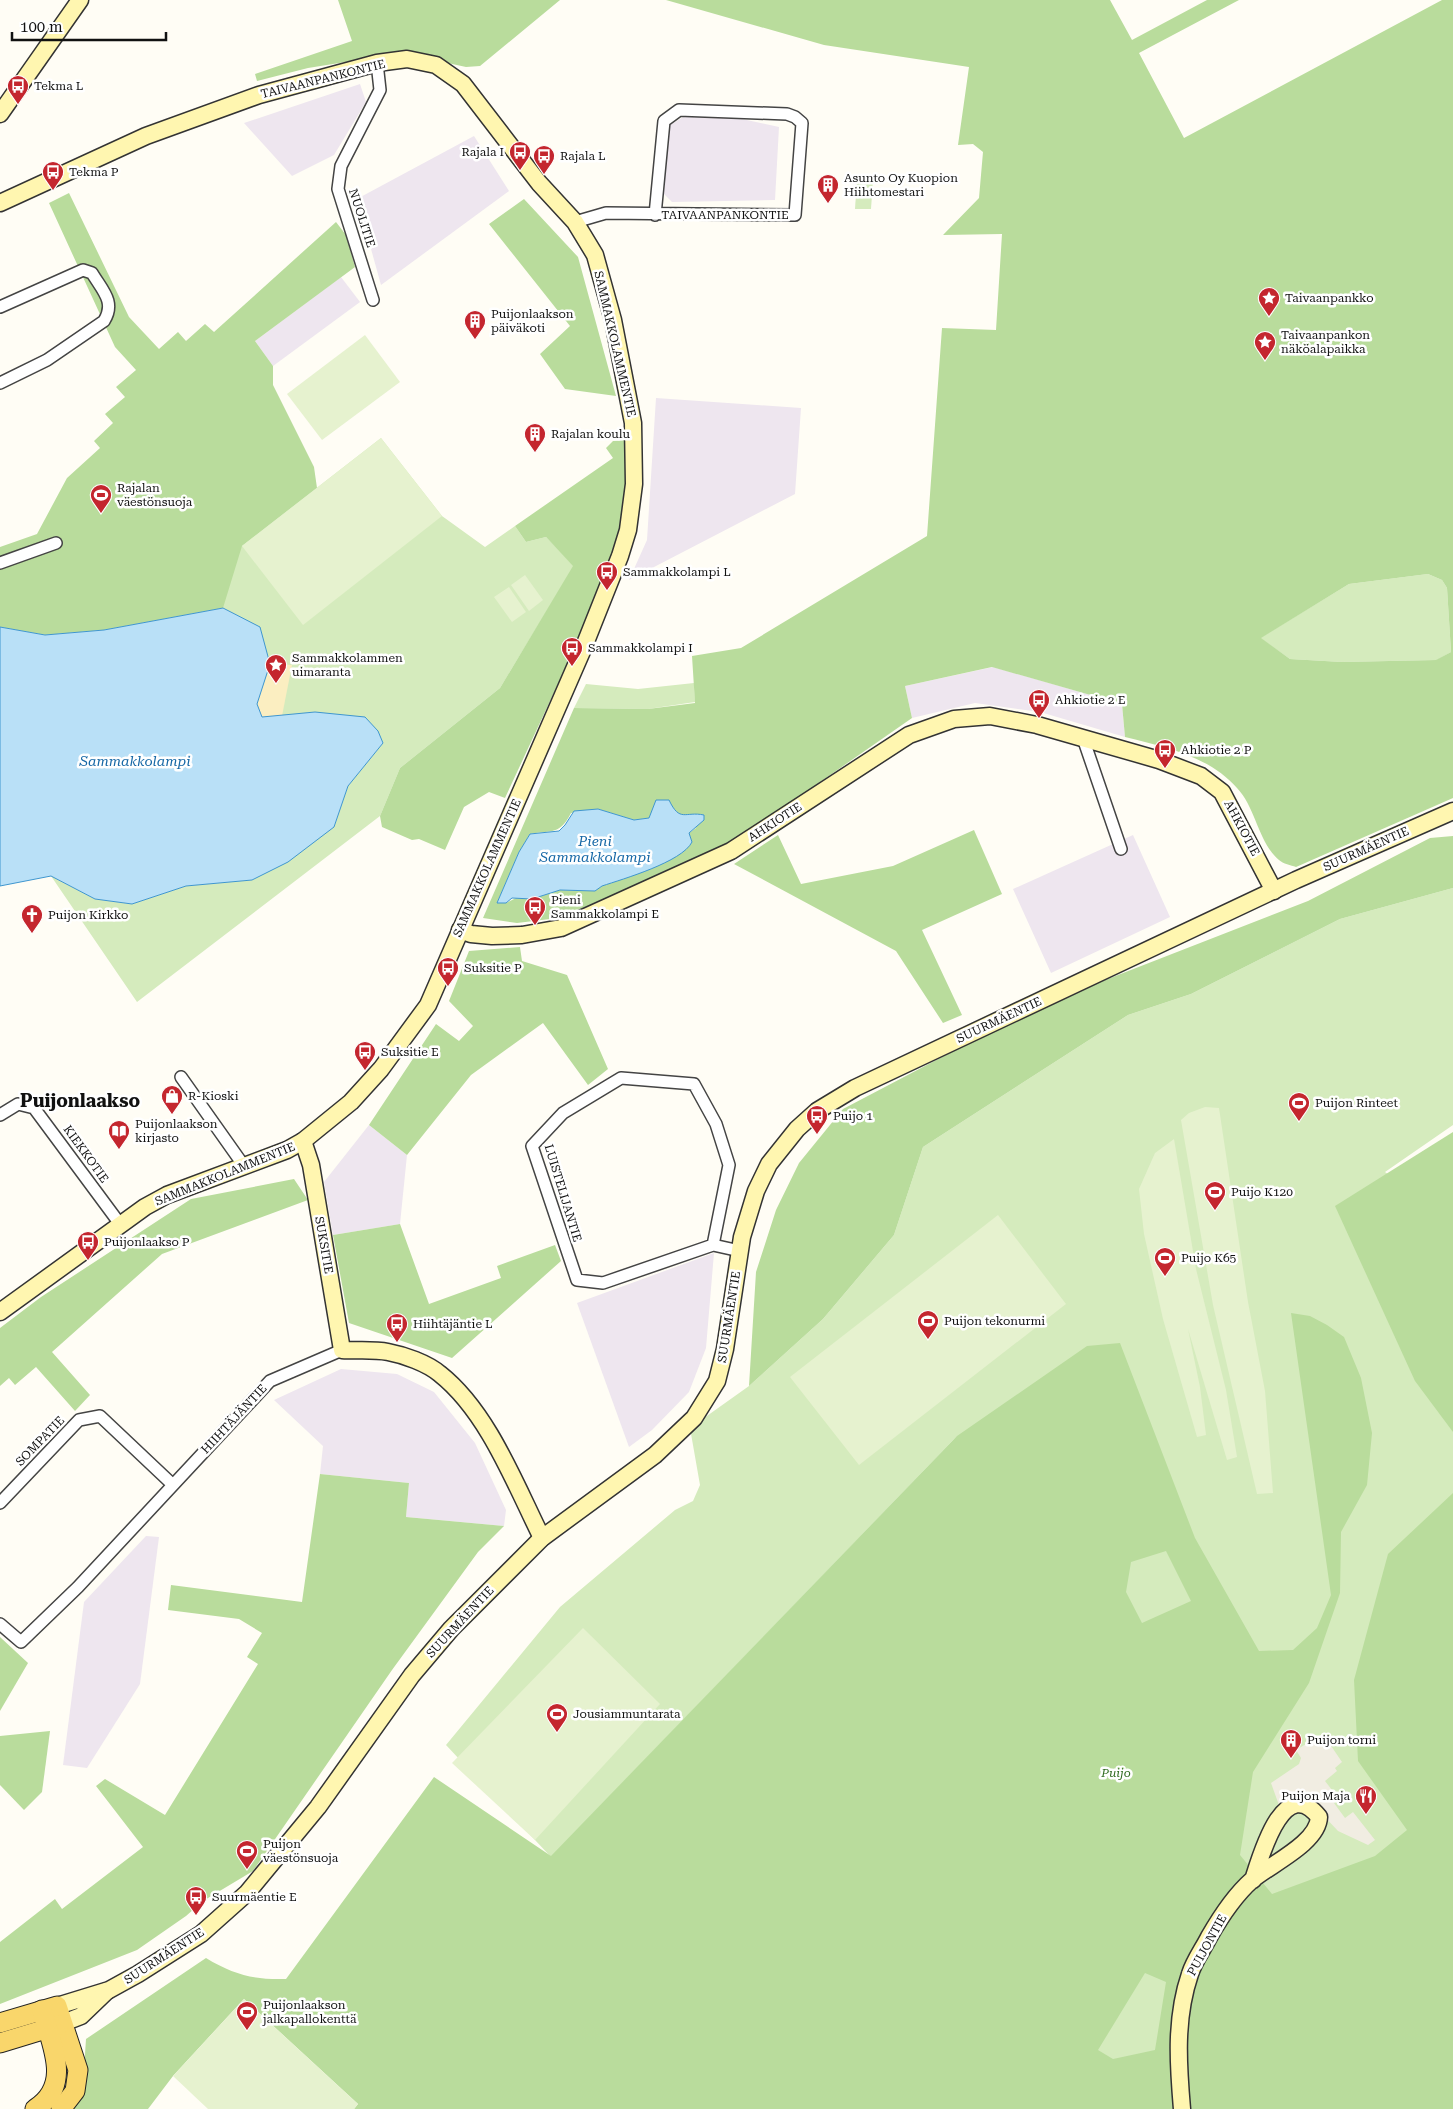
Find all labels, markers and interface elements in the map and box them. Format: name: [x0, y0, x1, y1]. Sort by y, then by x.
scale bar: [12, 10, 166, 42]
text: 100 m: [20, 18, 63, 36]
street label: TAIVAANPANKONTIE: [259, 57, 387, 101]
bus stop icon: Tekma L: [6, 74, 30, 105]
place label: Tekma L: [34, 79, 83, 93]
bus stop icon: Rajala I: [508, 140, 532, 171]
bus stop icon: Rajala L: [532, 144, 556, 175]
place label: Rajala I: [462, 145, 504, 159]
place label: Rajala L: [560, 149, 605, 163]
bus stop icon: Tekma P: [41, 160, 65, 191]
place label: Tekma P: [69, 165, 119, 179]
place label: Asunto Oy Kuopion Hiihtomestari: [844, 171, 958, 199]
building icon: Asunto Oy Kuopion Hiihtomestari: [816, 173, 840, 204]
street label: NUOLITIE: [346, 187, 378, 249]
street label: TAIVAANPANKONTIE: [661, 208, 789, 222]
street label: SAMMAKKOLAMMENTIE: [591, 269, 639, 419]
place icon: Taivaanpankko: [1257, 286, 1281, 317]
place label: Taivaanpankko: [1285, 291, 1374, 305]
place label: Puijonlaakson päiväkoti: [491, 307, 574, 335]
building icon: Puijonlaakson päiväkoti: [463, 309, 487, 340]
place label: Taivaanpankon näköalapaikka: [1281, 328, 1370, 356]
place icon: Taivaanpankon näköalapaikka: [1253, 330, 1277, 361]
building icon: Rajalan koulu: [523, 422, 547, 453]
place label: Rajalan koulu: [551, 427, 631, 441]
place label: Rajalan väestönsuoja: [117, 481, 193, 509]
sports icon: Rajalan väestönsuoja: [89, 483, 113, 514]
bus stop icon: Sammakkolampi L: [595, 560, 619, 591]
place label: Sammakkolampi L: [623, 565, 731, 579]
bus stop icon: Sammakkolampi I: [560, 636, 584, 667]
place label: Sammakkolampi I: [588, 641, 693, 655]
place label: Sammakkolammen uimaranta: [292, 651, 403, 679]
place icon: Sammakkolammen uimaranta: [264, 653, 288, 684]
bus stop icon: Ahkiotie 2 E: [1027, 688, 1051, 719]
place label: Ahkiotie 2 E: [1055, 693, 1125, 707]
bus stop icon: Ahkiotie 2 P: [1153, 738, 1177, 769]
place label: Ahkiotie 2 P: [1181, 743, 1252, 757]
water label: Sammakkolampi: [78, 753, 191, 769]
street label: SAMMAKKOLAMMENTIE: [450, 797, 524, 939]
street label: AHKIOTIE: [1221, 798, 1263, 858]
street label: AHKIOTIE: [746, 799, 804, 845]
street label: SUURMÄENTIE: [1321, 824, 1411, 874]
water label: Pieni Sammakkolampi: [538, 833, 651, 865]
place label: Pieni Sammakkolampi E: [551, 893, 659, 921]
bus stop icon: Pieni Sammakkolampi E: [523, 895, 547, 926]
church icon: Puijon Kirkko: [20, 903, 44, 934]
place label: Puijon Kirkko: [48, 908, 128, 922]
bus stop icon: Suksitie P: [436, 956, 460, 987]
place label: Suksitie P: [464, 961, 522, 975]
street label: SUURMÄENTIE: [954, 994, 1044, 1046]
bus stop icon: Suksitie E: [353, 1040, 377, 1071]
place label: Suksitie E: [381, 1045, 439, 1059]
shop icon: R-Kioski: [160, 1084, 184, 1115]
place label: R-Kioski: [188, 1089, 239, 1103]
district label: Puijonlaakso: [20, 1090, 140, 1111]
sports icon: Puijon Rinteet: [1287, 1091, 1311, 1122]
place label: Puijon Rinteet: [1315, 1096, 1398, 1110]
bus stop icon: Puijo 1: [805, 1104, 829, 1135]
place label: Puijo 1: [833, 1109, 873, 1123]
place label: Puijonlaakson kirjasto: [135, 1117, 218, 1145]
library icon: Puijonlaakson kirjasto: [107, 1119, 131, 1150]
street label: KIEKKOTIE: [61, 1123, 111, 1185]
street label: SAMMAKKOLAMMENTIE: [153, 1139, 297, 1209]
street label: LUISTELIJANTIE: [542, 1143, 584, 1243]
sports icon: Puijo K120: [1203, 1180, 1227, 1211]
place label: Puijo K120: [1231, 1185, 1293, 1199]
street label: SUKSITIE: [312, 1215, 336, 1275]
bus stop icon: Puijonlaakso P: [76, 1230, 100, 1261]
place label: Puijonlaakso P: [104, 1235, 190, 1249]
sports icon: Puijo K65: [1153, 1246, 1177, 1277]
place label: Puijo K65: [1181, 1251, 1237, 1265]
street label: SUURMÄENTIE: [715, 1270, 743, 1364]
sports icon: Puijon tekonurmi: [916, 1309, 940, 1340]
bus stop icon: Hiihtäjäntie L: [385, 1312, 409, 1343]
place label: Puijon tekonurmi: [944, 1314, 1045, 1328]
place label: Hiihtäjäntie L: [413, 1317, 492, 1331]
street label: HIIHTÄJÄNTIE: [198, 1381, 270, 1457]
street label: SOMPATIE: [13, 1413, 67, 1469]
street label: SUURMÄENTIE: [423, 1583, 497, 1661]
sports icon: Jousiammuntarata: [545, 1702, 569, 1733]
place label: Jousiammuntarata: [573, 1707, 681, 1721]
building icon: Puijon torni: [1279, 1728, 1303, 1759]
place label: Puijon torni: [1307, 1733, 1376, 1747]
park label: Puijo: [1100, 1766, 1131, 1780]
restaurant icon: Puijon Maja: [1354, 1784, 1378, 1815]
place label: Puijon Maja: [1281, 1789, 1350, 1803]
place label: Puijon väestönsuoja: [263, 1837, 339, 1865]
sports icon: Puijon väestönsuoja: [235, 1839, 259, 1870]
bus stop icon: Suurmäentie E: [184, 1885, 208, 1916]
place label: Suurmäentie E: [212, 1890, 297, 1904]
street label: PUIJONTIE: [1184, 1912, 1230, 1978]
street label: SUURMÄENTIE: [121, 1925, 207, 1987]
place label: Puijonlaakson jalkapallokenttä: [262, 1998, 357, 2026]
sports icon: Puijonlaakson jalkapallokenttä: [235, 2000, 259, 2031]

